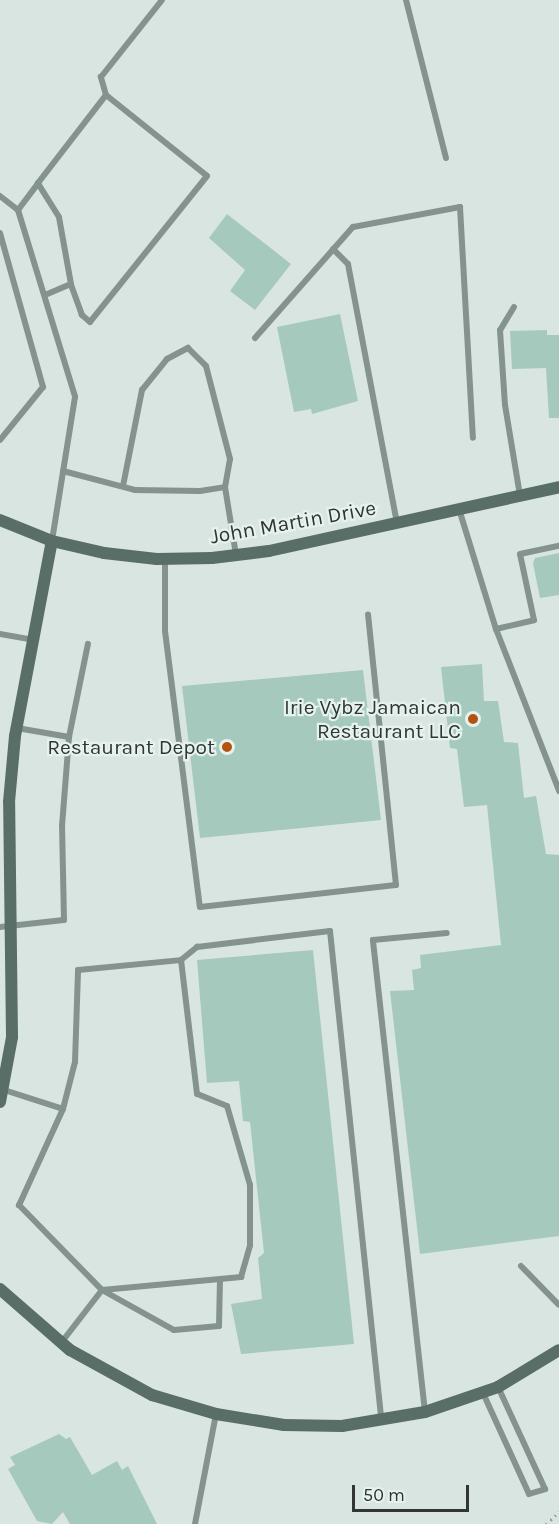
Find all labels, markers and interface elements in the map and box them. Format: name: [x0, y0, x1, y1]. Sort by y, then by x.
street label: John Martin Drive: [208, 495, 378, 549]
place label: Irie Vybz Jamaican Restaurant LLC: [284, 694, 461, 744]
marker: Irie Vybz Jamaican Restaurant LLC: [466, 712, 480, 726]
place label: Restaurant Depot: [47, 734, 215, 760]
marker: Restaurant Depot: [220, 740, 234, 754]
scale bar: [355, 1473, 472, 1511]
text: 50 m: [363, 1484, 405, 1506]

